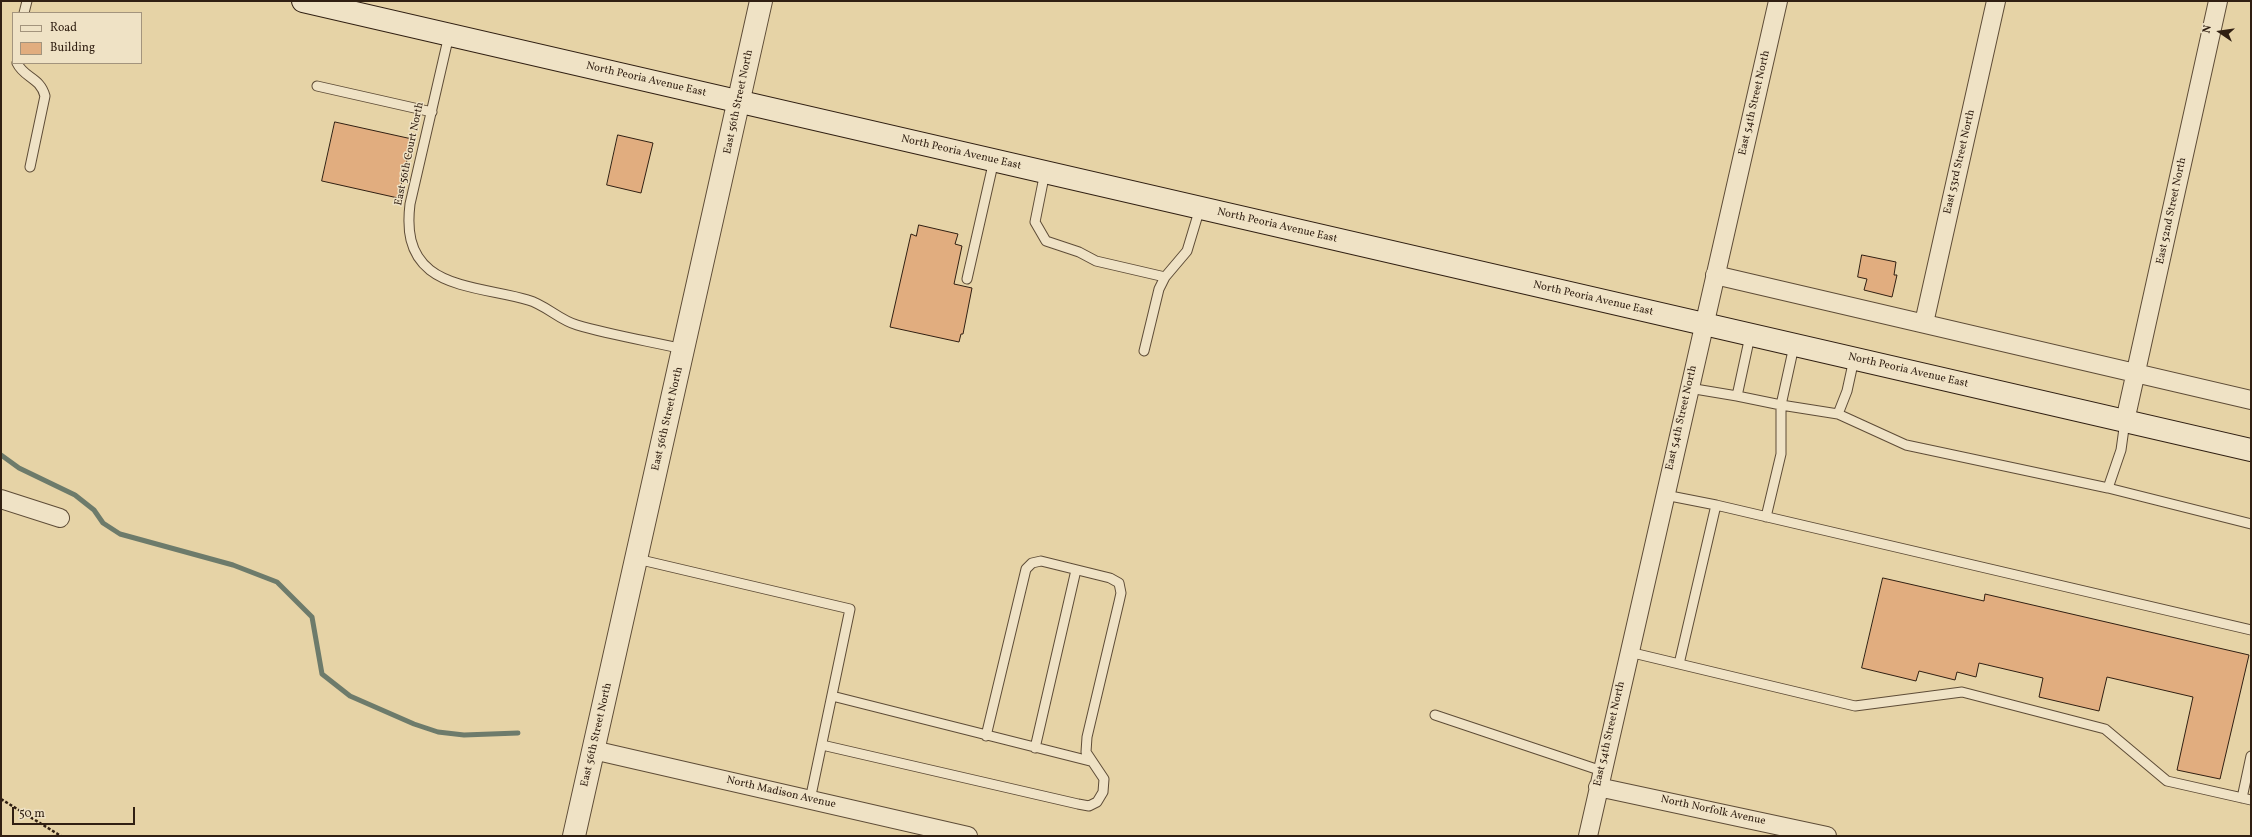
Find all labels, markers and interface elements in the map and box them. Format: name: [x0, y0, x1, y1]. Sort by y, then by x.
legend: [12, 12, 142, 64]
north arrow: [2200, 12, 2240, 52]
text: Road: [50, 20, 77, 36]
text: N: [2200, 24, 2216, 35]
text: Building: [50, 40, 95, 56]
street label: East 56th Street North: [721, 49, 757, 155]
street label: East 54th Street North: [1736, 49, 1774, 157]
street label: North Peoria Avenue East: [585, 60, 707, 100]
street label: East 56th Court North: [393, 101, 427, 207]
street label: East 53rd Street North: [1942, 108, 1978, 216]
street label: North Peoria Avenue East: [900, 133, 1022, 173]
street label: East 52nd Street North: [2154, 156, 2190, 266]
street label: North Peoria Avenue East: [1216, 206, 1338, 246]
street label: North Peoria Avenue East: [1532, 279, 1654, 319]
street label: North Peoria Avenue East: [1847, 351, 1969, 391]
street label: East 54th Street North: [1663, 364, 1701, 472]
street label: East 56th Street North: [650, 366, 686, 472]
street label: East 54th Street North: [1591, 680, 1629, 788]
street label: East 56th Street North: [579, 682, 615, 788]
street label: North Madison Avenue: [725, 774, 837, 812]
street label: North Norfolk Avenue: [1659, 793, 1767, 829]
scale bar: [14, 799, 137, 825]
text: 50 m: [19, 806, 45, 822]

